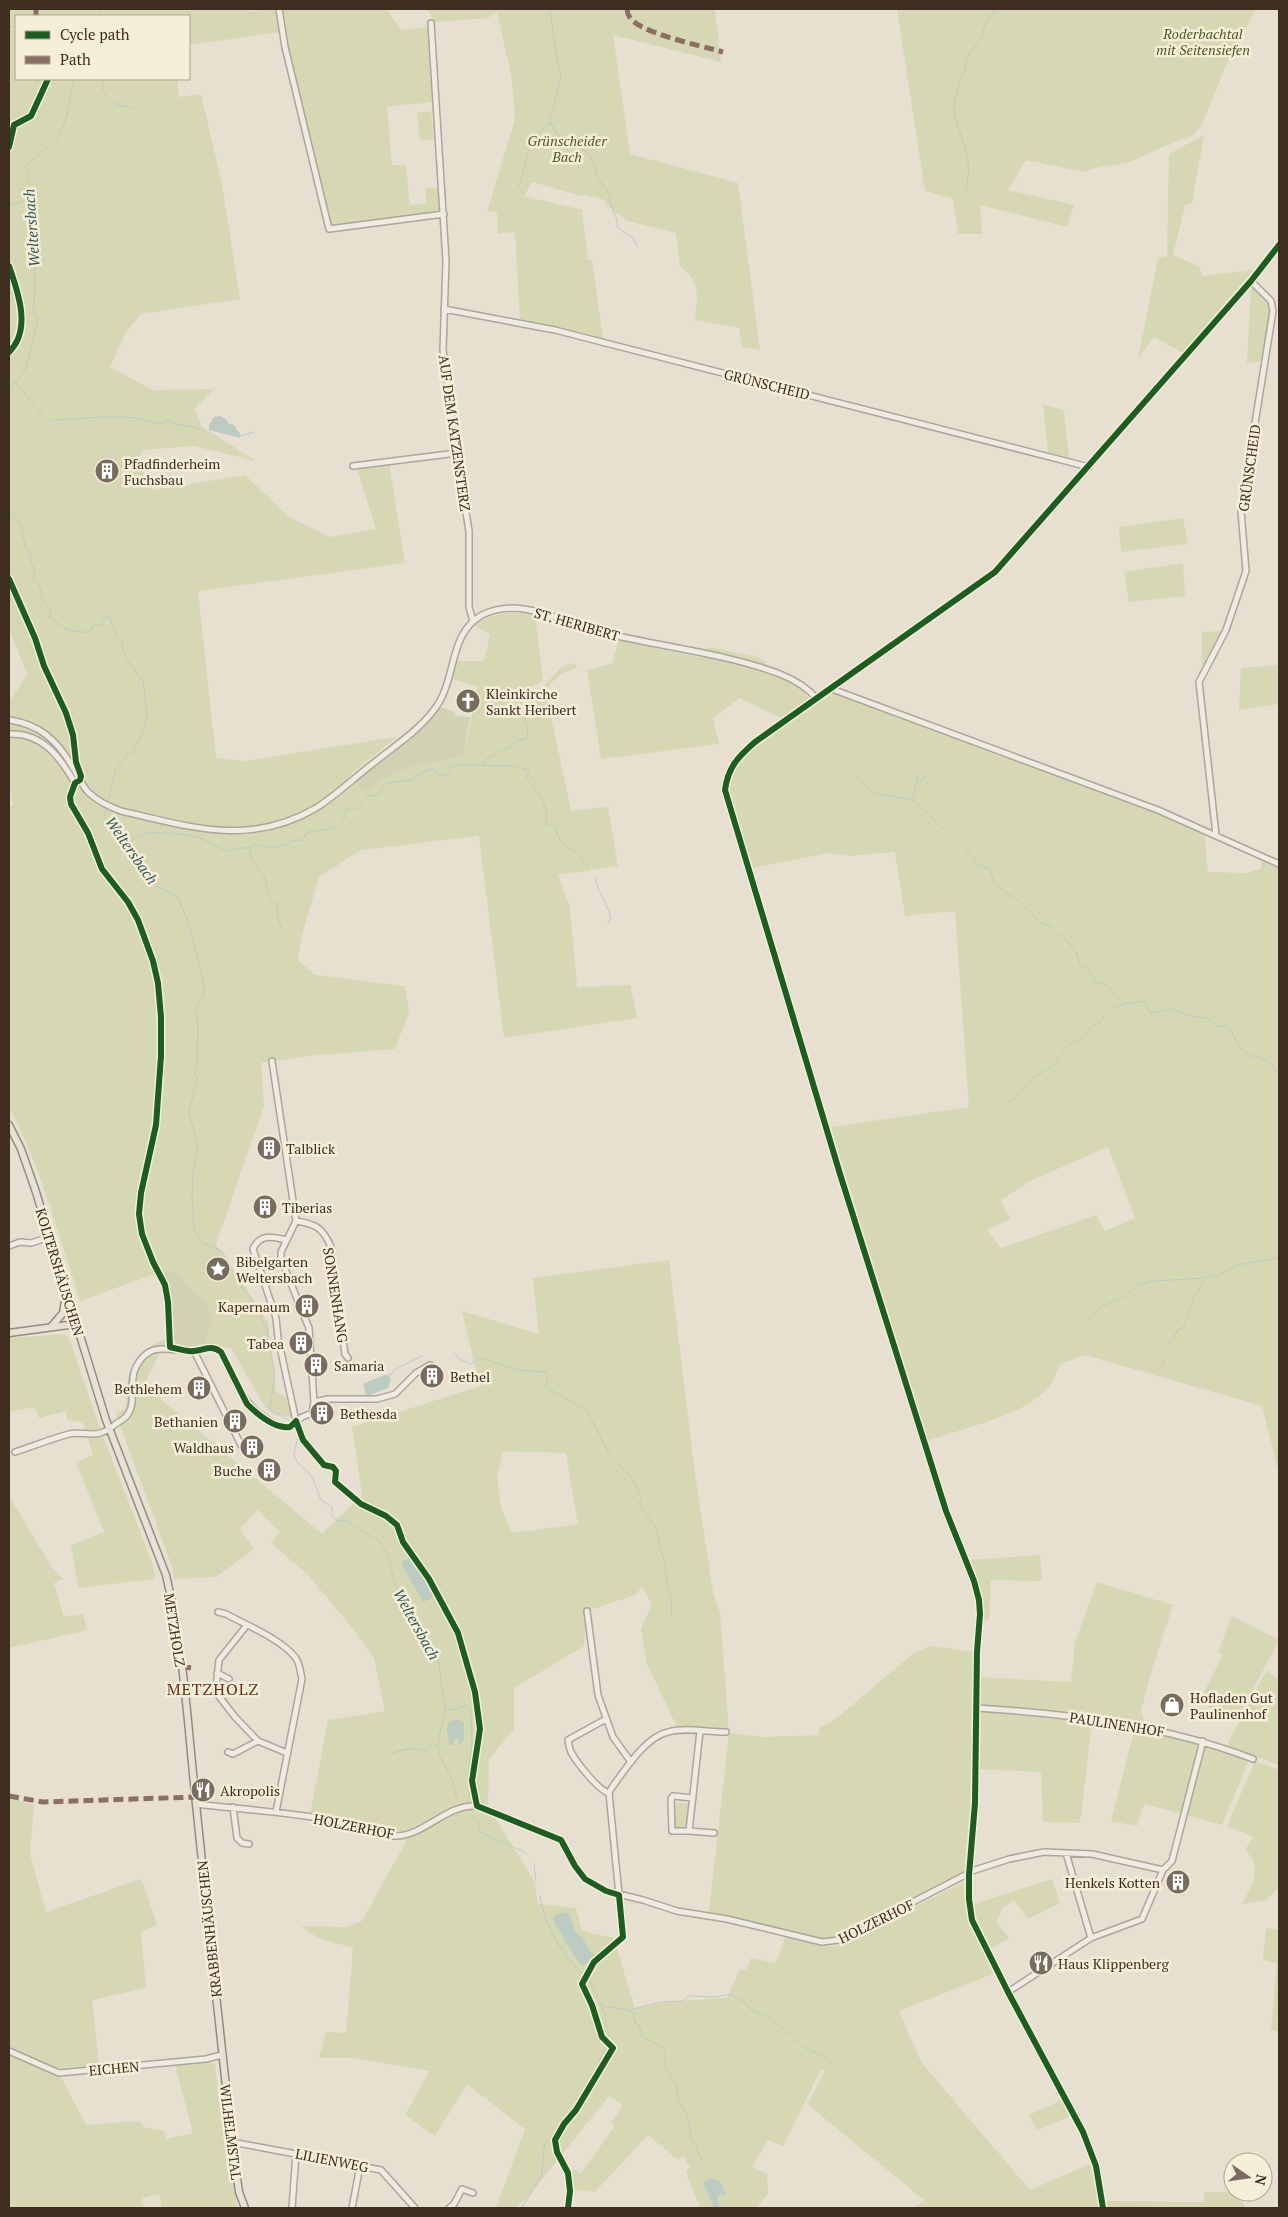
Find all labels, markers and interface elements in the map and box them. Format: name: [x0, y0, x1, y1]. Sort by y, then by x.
legend: [15, 15, 190, 80]
text: Cycle path: [60, 24, 130, 44]
park label: Roderbachtal mit Seitensiefen: [1156, 24, 1250, 59]
text: Path: [60, 49, 91, 69]
park label: Grünscheider Bach: [527, 131, 607, 166]
water label: Weltersbach: [18, 188, 44, 268]
street label: AUF DEM KATZENSTERZ: [435, 354, 475, 512]
street label: GRÜNSCHEID: [722, 364, 812, 404]
street label: GRÜNSCHEID: [1233, 423, 1265, 513]
place label: Pfadfinderheim Fuchsbau: [124, 454, 220, 489]
building icon: Pfadfinderheim Fuchsbau: [94, 458, 120, 484]
street label: ST. HERIBERT: [532, 603, 622, 645]
place label: Kleinkirche Sankt Heribert: [486, 684, 578, 719]
church icon: Kleinkirche Sankt Heribert: [455, 688, 481, 714]
water label: Weltersbach: [101, 812, 163, 888]
building icon: Talblick: [256, 1135, 282, 1161]
place label: Talblick: [286, 1139, 336, 1158]
building icon: Tiberias: [252, 1194, 278, 1220]
place label: Tiberias: [282, 1198, 332, 1217]
street label: KOLTERSHÄUSCHEN: [32, 1206, 88, 1338]
street label: SONNENHANG: [319, 1246, 353, 1344]
place label: Bibelgarten Weltersbach: [236, 1252, 313, 1287]
place icon: Bibelgarten Weltersbach: [205, 1256, 231, 1282]
building icon: Kapernaum: [294, 1293, 320, 1319]
place label: Kapernaum: [218, 1297, 290, 1316]
building icon: Tabea: [288, 1330, 314, 1356]
place label: Tabea: [247, 1334, 284, 1353]
building icon: Samaria: [303, 1352, 329, 1378]
place label: Samaria: [334, 1356, 384, 1375]
building icon: Bethel: [419, 1363, 445, 1389]
place label: Bethel: [450, 1367, 490, 1386]
building icon: Bethlehem: [186, 1375, 212, 1401]
place label: Bethlehem: [114, 1379, 182, 1398]
building icon: Bethesda: [309, 1400, 335, 1426]
place label: Bethesda: [340, 1404, 397, 1423]
building icon: Bethanien: [222, 1408, 248, 1434]
place label: Bethanien: [154, 1412, 219, 1431]
building icon: Waldhaus: [239, 1434, 265, 1460]
place label: Waldhaus: [173, 1438, 234, 1457]
building icon: Buche: [256, 1457, 282, 1483]
place label: Buche: [214, 1461, 252, 1480]
water label: Weltersbach: [389, 1585, 445, 1663]
street label: METZHOLZ: [160, 1592, 190, 1668]
district label: METZHOLZ: [167, 1678, 259, 1700]
place label: Hofladen Gut Paulinenhof: [1190, 1688, 1274, 1723]
shop icon: Hofladen Gut Paulinenhof: [1159, 1692, 1185, 1718]
street label: PAULINENHOF: [1068, 1707, 1166, 1741]
restaurant icon: Akropolis: [190, 1777, 216, 1803]
place label: Akropolis: [220, 1781, 280, 1800]
street label: HOLZERHOF: [312, 1809, 396, 1843]
street label: KRABBENHÄUSCHEN: [192, 1860, 226, 1998]
building icon: Henkels Kotten: [1165, 1869, 1191, 1895]
place label: Henkels Kotten: [1065, 1873, 1161, 1892]
street label: HOLZERHOF: [835, 1894, 917, 1948]
restaurant icon: Haus Klippenberg: [1028, 1950, 1054, 1976]
place label: Haus Klippenberg: [1058, 1954, 1169, 1973]
street label: EICHEN: [88, 2056, 140, 2080]
street label: WILHELMSTAL: [216, 2083, 246, 2181]
street label: LILIENWEG: [294, 2144, 371, 2177]
north arrow: [1223, 2152, 1273, 2202]
text: N: [1251, 2173, 1272, 2188]

